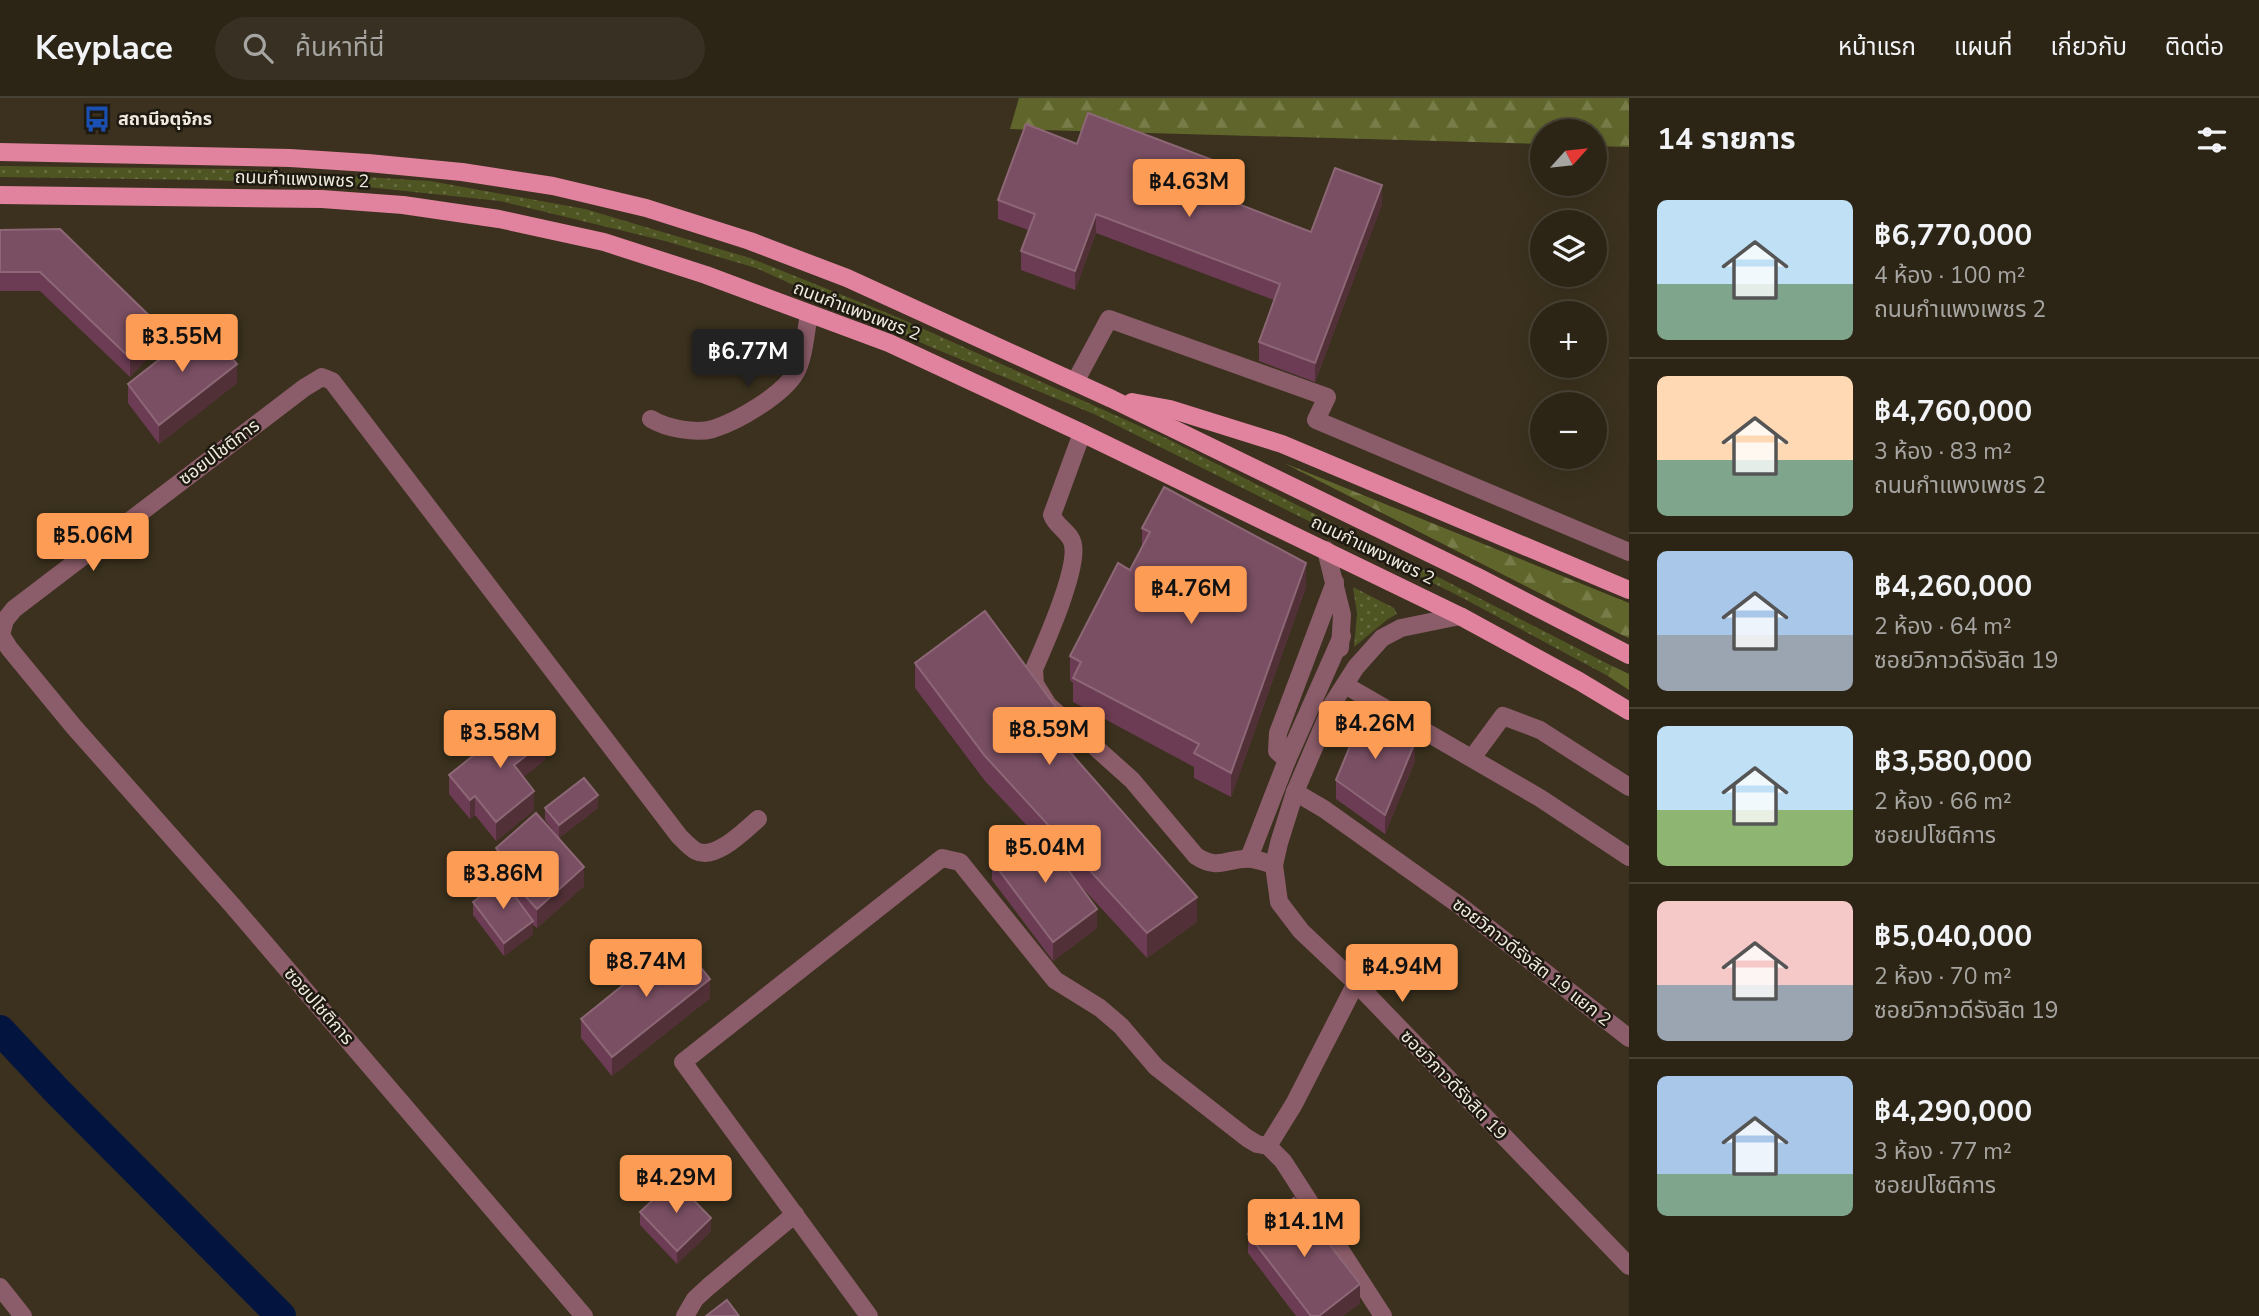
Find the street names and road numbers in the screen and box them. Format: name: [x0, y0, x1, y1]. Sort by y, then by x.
street label: ถนนกำแพงเพชร 2: [234, 165, 370, 193]
street label: ถนนกำแพงเพชร 2: [790, 276, 924, 346]
street label: ซอยปโชติการ: [174, 414, 265, 490]
street label: ถนนกำแพงเพชร 2: [1307, 510, 1439, 590]
street label: ซอยวิภาวดีรังสิต 19 แยก 2: [1448, 892, 1616, 1032]
street label: ซอยปโชติการ: [279, 962, 360, 1050]
street label: ซอยวิภาวดีรังสิต 19: [1395, 1025, 1513, 1145]

